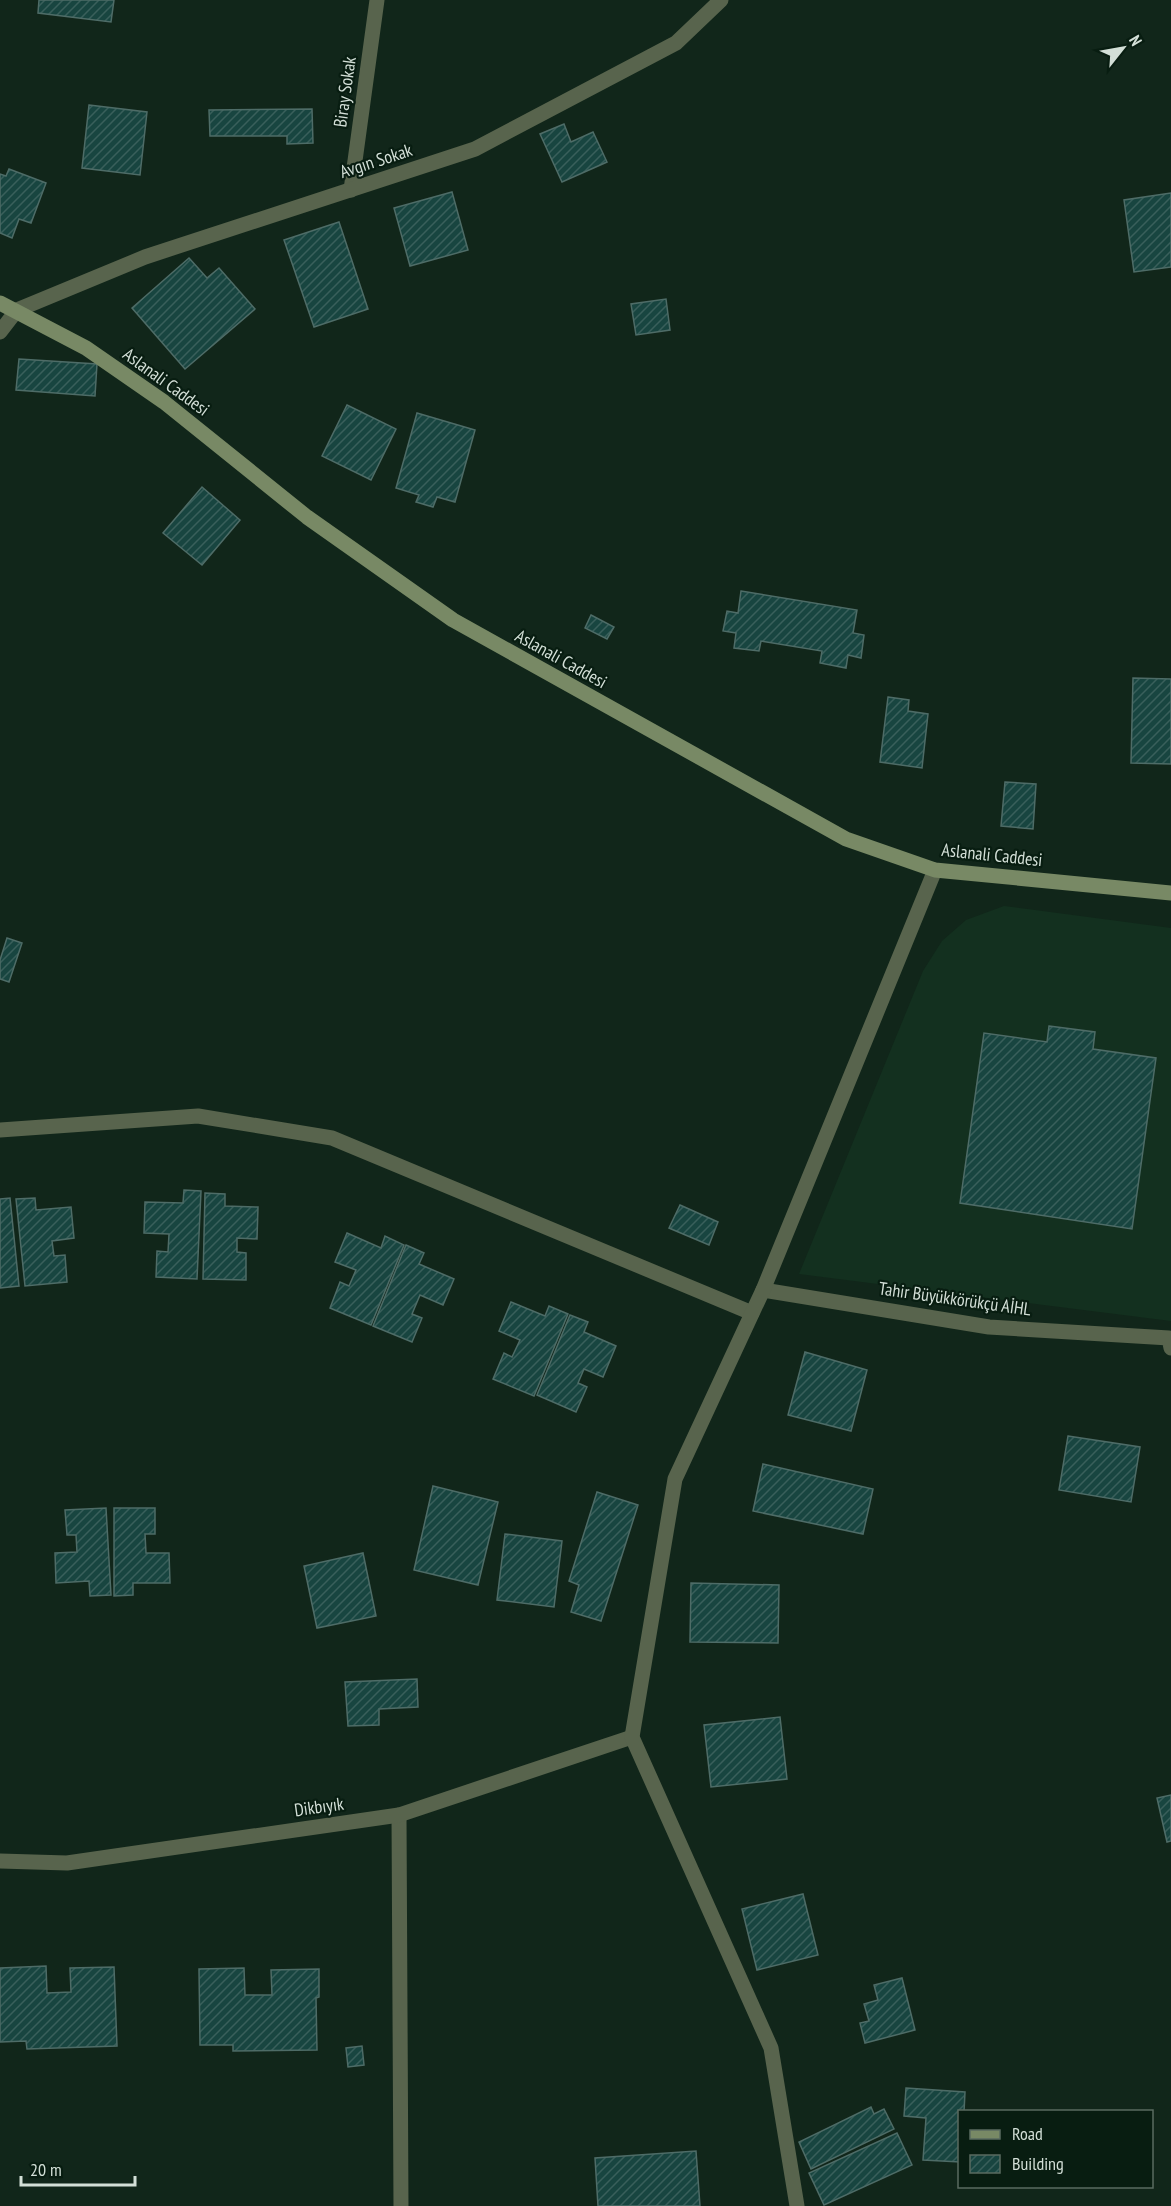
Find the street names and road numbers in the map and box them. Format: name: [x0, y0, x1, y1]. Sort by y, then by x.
street label: Biray Sokak: [328, 55, 361, 129]
street label: Avgın Sokak: [337, 138, 415, 183]
street label: Aslanali Caddesi: [119, 343, 214, 421]
street label: Aslanali Caddesi: [511, 624, 611, 693]
street label: Aslanali Caddesi: [941, 838, 1044, 871]
street label: Tahir Büyükkörükçü AİHL: [877, 1276, 1033, 1321]
street label: Dikbıyık: [293, 1792, 345, 1821]

